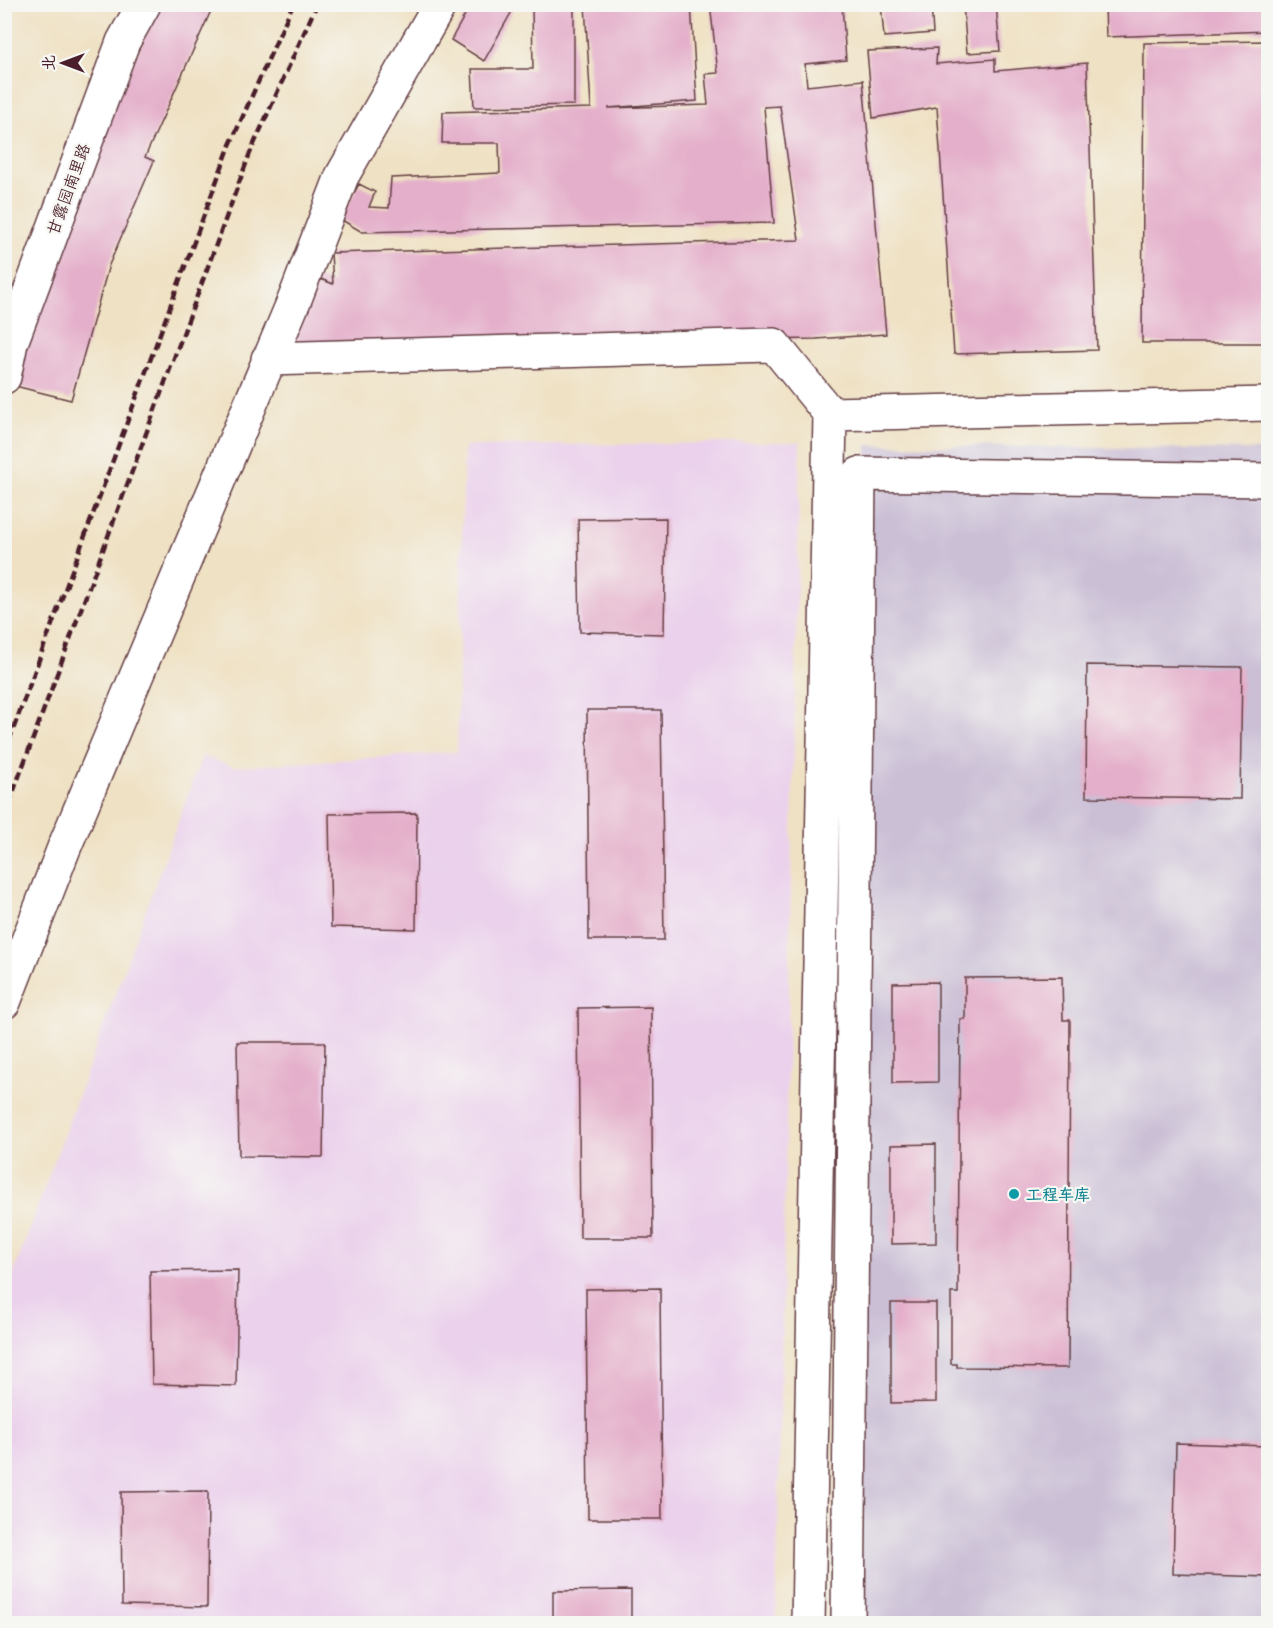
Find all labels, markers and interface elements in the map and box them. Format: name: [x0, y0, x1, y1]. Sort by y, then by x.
north arrow: [33, 33, 93, 93]
text: 北: [37, 55, 59, 71]
street label: 甘露园南里路: [41, 140, 95, 238]
place label: 工程车库: [1026, 1183, 1090, 1205]
marker: 工程车库: [1007, 1187, 1021, 1201]

